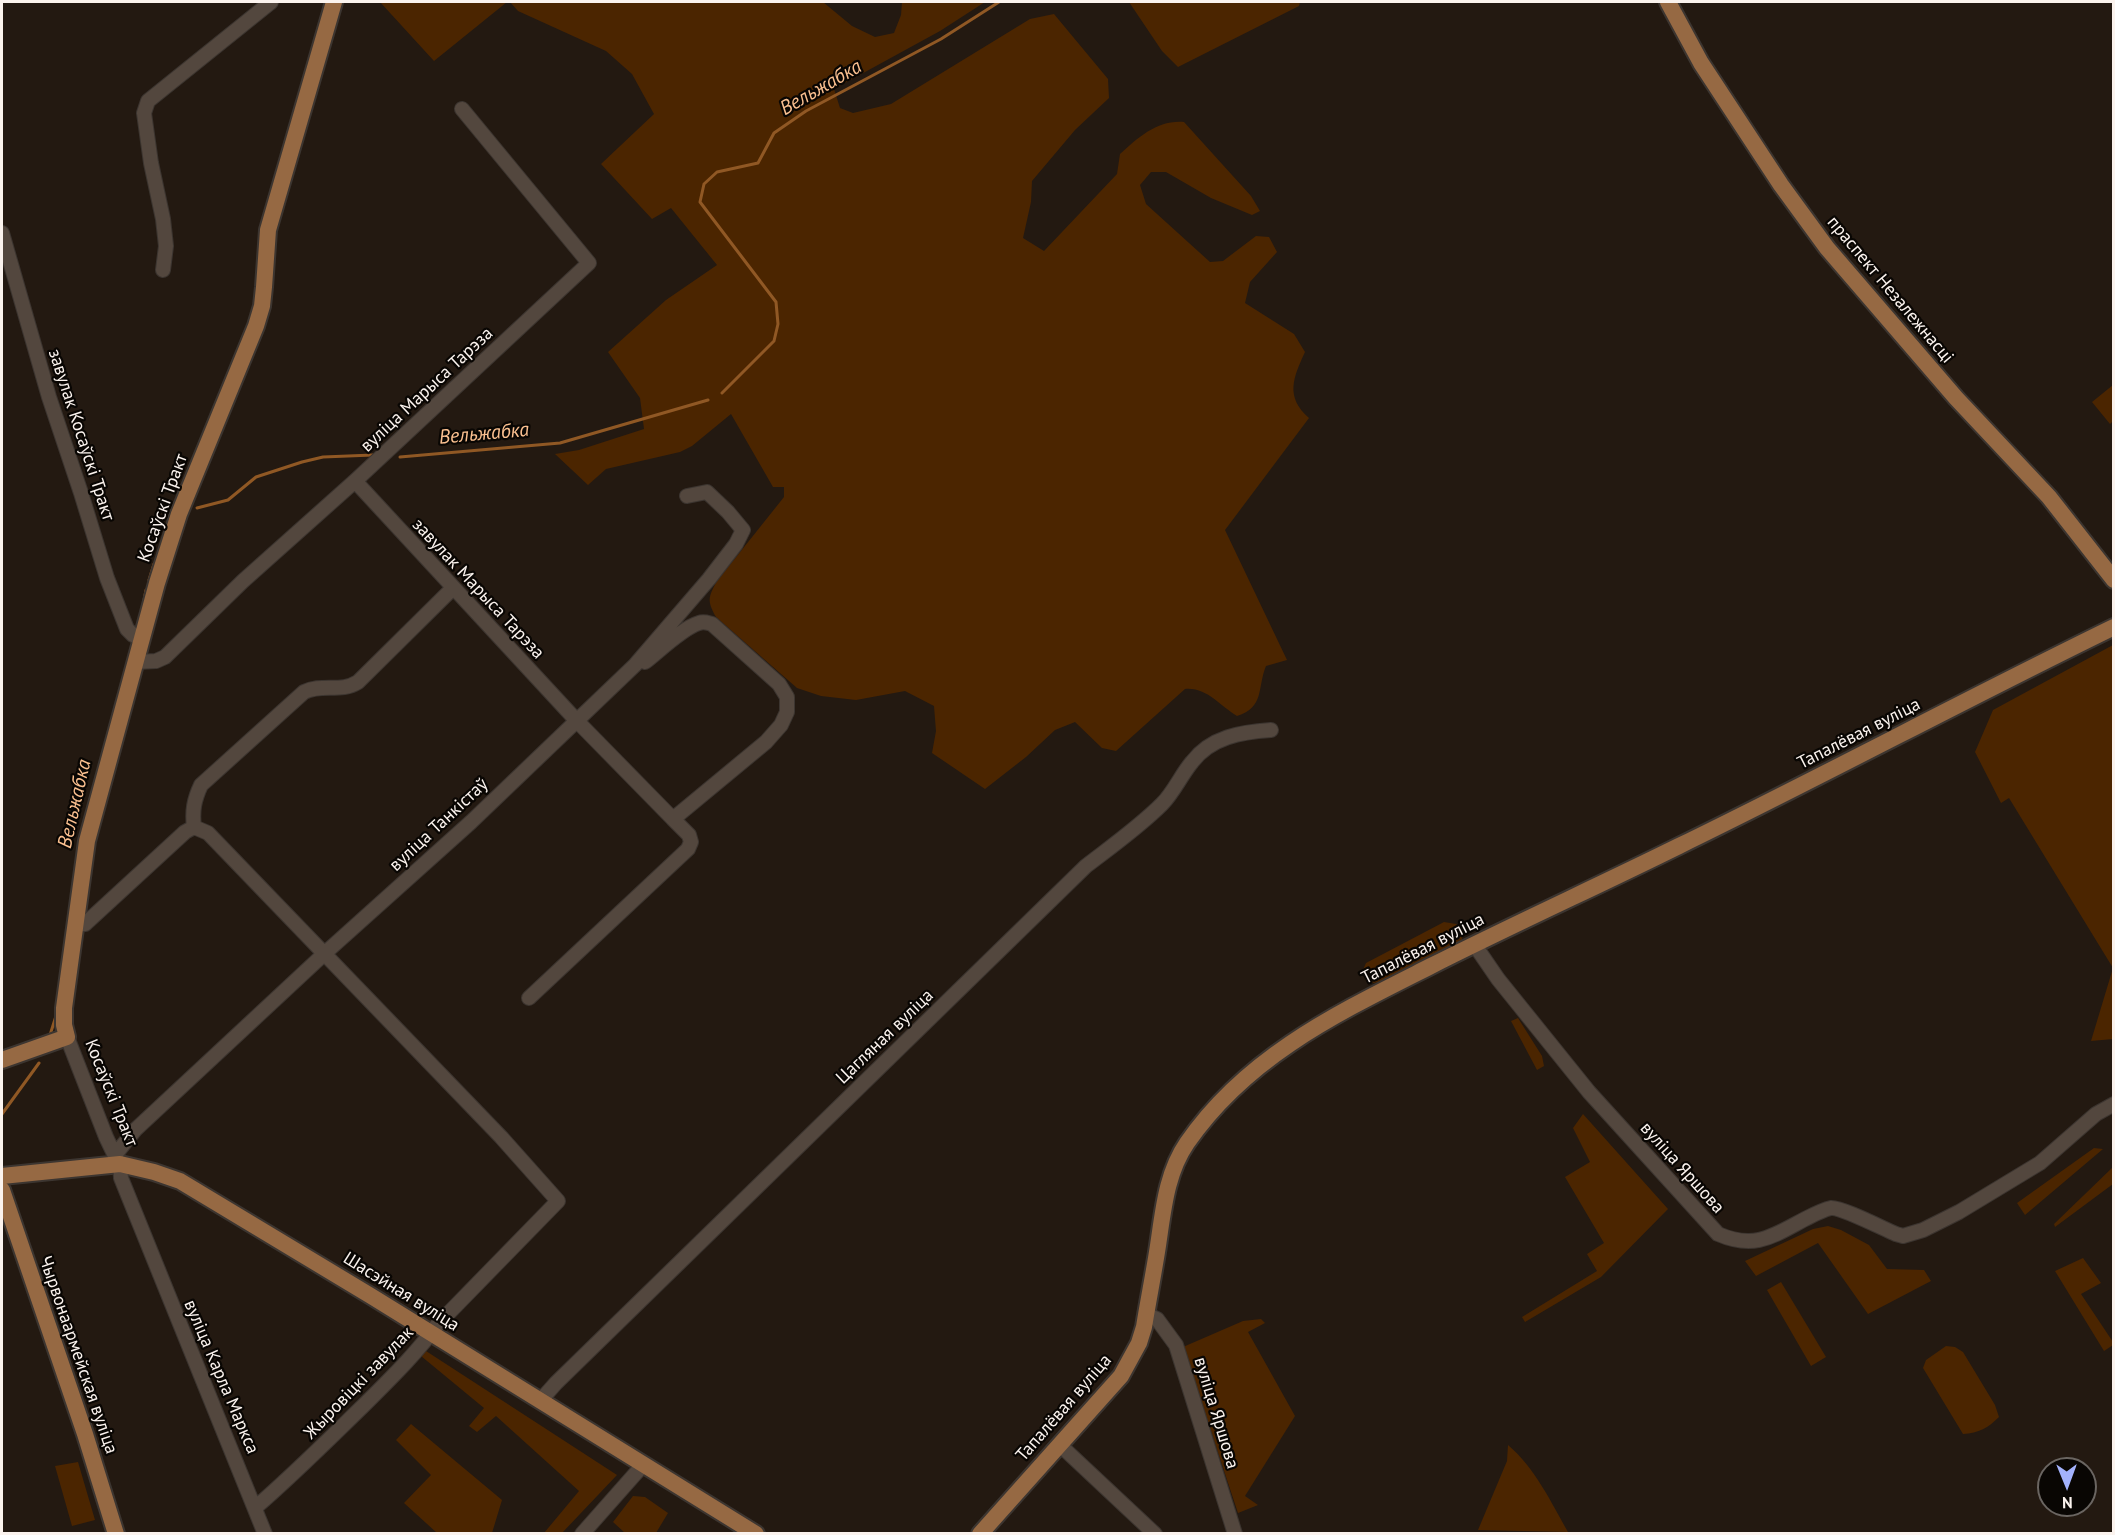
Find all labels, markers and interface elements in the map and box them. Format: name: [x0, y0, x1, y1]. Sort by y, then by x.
water label: Вельжабка: [776, 55, 866, 121]
street label: праспект Незалежнасці: [1822, 212, 1958, 368]
street label: вуліца Марыса Тарэза: [356, 323, 498, 457]
street label: завулак Косаўскі Тракт: [43, 347, 119, 523]
water label: Вельжабка: [438, 418, 530, 450]
street label: Косаўскі Тракт: [133, 451, 193, 565]
street label: завулак Марыса Тарэза: [407, 514, 549, 664]
street label: Тапалёвая вуліца: [1794, 694, 1924, 774]
water label: Вельжабка: [53, 757, 97, 851]
street label: вуліца Танкістаў: [385, 774, 493, 876]
street label: Тапалёвая вуліца: [1358, 909, 1488, 989]
street label: Цагляная вуліца: [832, 985, 938, 1089]
street label: Косаўскі Тракт: [80, 1036, 142, 1150]
street label: вуліца Яршова: [1635, 1118, 1729, 1218]
street label: Шасэйная вуліца: [339, 1248, 463, 1336]
street label: Чырвонаармейская вуліца: [34, 1253, 122, 1457]
street label: вуліца Карла Маркса: [179, 1297, 263, 1457]
street label: Жыровіцкі завулак: [300, 1322, 418, 1444]
street label: Тапалёвая вуліца: [1012, 1350, 1116, 1466]
street label: вуліца Яршова: [1189, 1355, 1243, 1471]
north arrow: [2037, 1457, 2097, 1517]
text: N: [2062, 1493, 2073, 1513]

